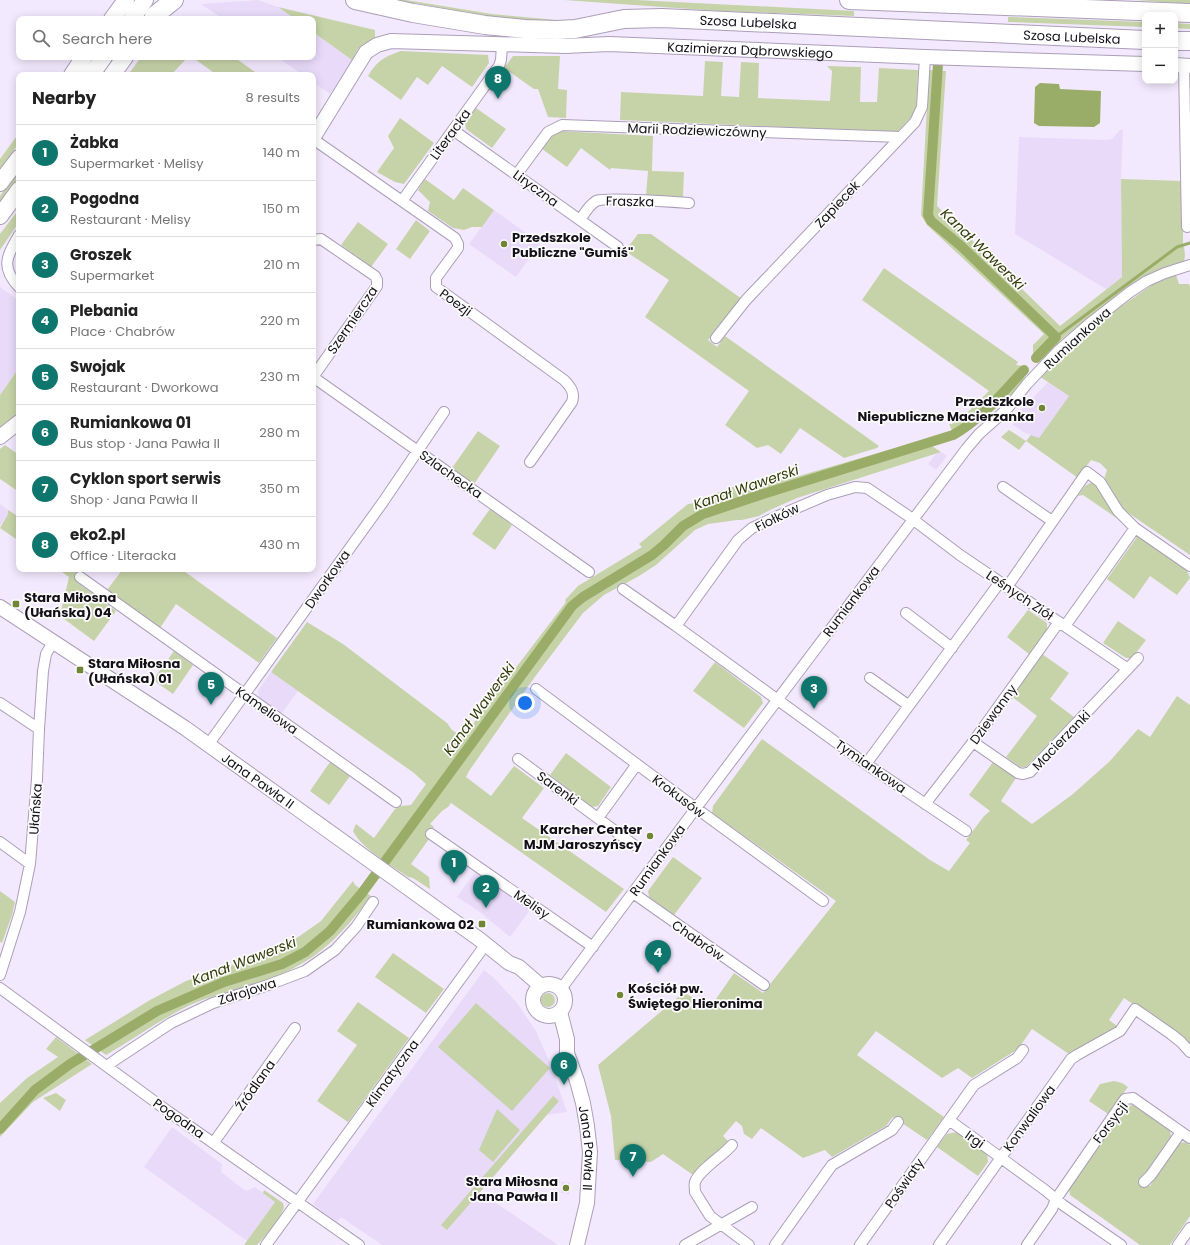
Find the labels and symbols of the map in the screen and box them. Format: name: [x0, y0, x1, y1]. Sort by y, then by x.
street label: Szosa Lubelska: [699, 11, 797, 34]
street label: Szosa Lubelska: [1023, 25, 1121, 49]
street label: Kazimierza Dąbrowskiego: [667, 37, 833, 63]
pin: 8: [485, 66, 511, 99]
street label: Literacka: [425, 105, 475, 164]
street label: Marii Rodziewiczówny: [627, 119, 768, 142]
street label: Liryczna: [509, 165, 562, 211]
street label: Zapiecek: [810, 176, 864, 232]
street label: Fraszka: [606, 192, 654, 211]
water label: Kanał Wawerski: [936, 203, 1030, 295]
place label: Przedszkole Publiczne "Gumiś": [512, 228, 633, 262]
marker: Przedszkole Publiczne "Gumiś": [499, 239, 509, 249]
street label: Szermiercza: [323, 282, 382, 358]
street label: Poezji: [435, 284, 476, 321]
street label: Rumiankowa: [1040, 303, 1115, 374]
place label: Przedszkole Niepubliczne Macierzanka: [858, 392, 1034, 426]
marker: Przedszkole Niepubliczne Macierzanka: [1037, 403, 1047, 413]
street label: Szlachecka: [415, 446, 486, 503]
water label: Kanał Wawerski: [691, 459, 802, 514]
street label: Fiołków: [752, 498, 803, 536]
street label: Dworkowa: [300, 546, 355, 612]
street label: Rumiankowa: [818, 562, 884, 641]
street label: Leśnych Ziół: [982, 566, 1058, 625]
place label: Stara Miłosna (Ułańska) 04: [24, 588, 116, 622]
marker: Stara Miłosna (Ułańska) 04: [11, 599, 21, 609]
place label: Stara Miłosna (Ułańska) 01: [88, 654, 180, 688]
water label: Kanał Wawerski: [438, 658, 520, 760]
marker: Stara Miłosna (Ułańska) 01: [75, 665, 85, 675]
pin: 5: [198, 672, 224, 705]
pin: 3: [801, 676, 827, 709]
street label: Dziewanny: [965, 680, 1022, 748]
street label: Kameliowa: [232, 682, 302, 739]
your location: [515, 693, 535, 713]
street label: Macierzanki: [1028, 706, 1095, 775]
street label: Tymiankowa: [831, 735, 910, 798]
street label: Jana Pawła II: [218, 748, 298, 813]
street label: Sarenki: [533, 767, 583, 810]
street label: Krokusów: [648, 770, 709, 823]
street label: Ułańska: [24, 783, 47, 835]
place label: Karcher Center MJM Jaroszyńscy: [524, 820, 643, 854]
street label: Rumiankowa: [625, 821, 690, 900]
marker: Karcher Center MJM Jaroszyńscy: [645, 831, 655, 841]
pin: 1: [441, 850, 467, 883]
pin: 2: [473, 875, 499, 908]
street label: Melisy: [510, 885, 554, 924]
place label: Rumiankowa 02: [367, 915, 475, 934]
street label: Chabrów: [668, 915, 728, 966]
marker: Rumiankowa 02: [477, 919, 487, 929]
water label: Kanał Wawerski: [189, 932, 300, 990]
pin: 4: [645, 940, 671, 973]
street label: Zdrojowa: [216, 973, 279, 1010]
place label: Kościół pw. Świętego Hieronima: [628, 979, 763, 1013]
marker: Kościół pw. Świętego Hieronima: [615, 990, 625, 1000]
street label: Klimatyczna: [361, 1036, 423, 1111]
pin: 6: [551, 1052, 577, 1085]
street label: Źródlana: [231, 1056, 280, 1115]
street label: Konwaliowa: [999, 1081, 1060, 1155]
street label: Pogodna: [149, 1094, 208, 1143]
street label: Forsycji: [1088, 1097, 1132, 1147]
street label: Jana Pawła II: [574, 1104, 599, 1191]
street label: Irgi: [961, 1126, 988, 1153]
pin: 7: [620, 1144, 646, 1177]
street label: Poświaty: [880, 1154, 929, 1212]
place label: Stara Miłosna Jana Pawła II: [466, 1172, 558, 1206]
marker: Stara Miłosna Jana Pawła II: [561, 1183, 571, 1193]

